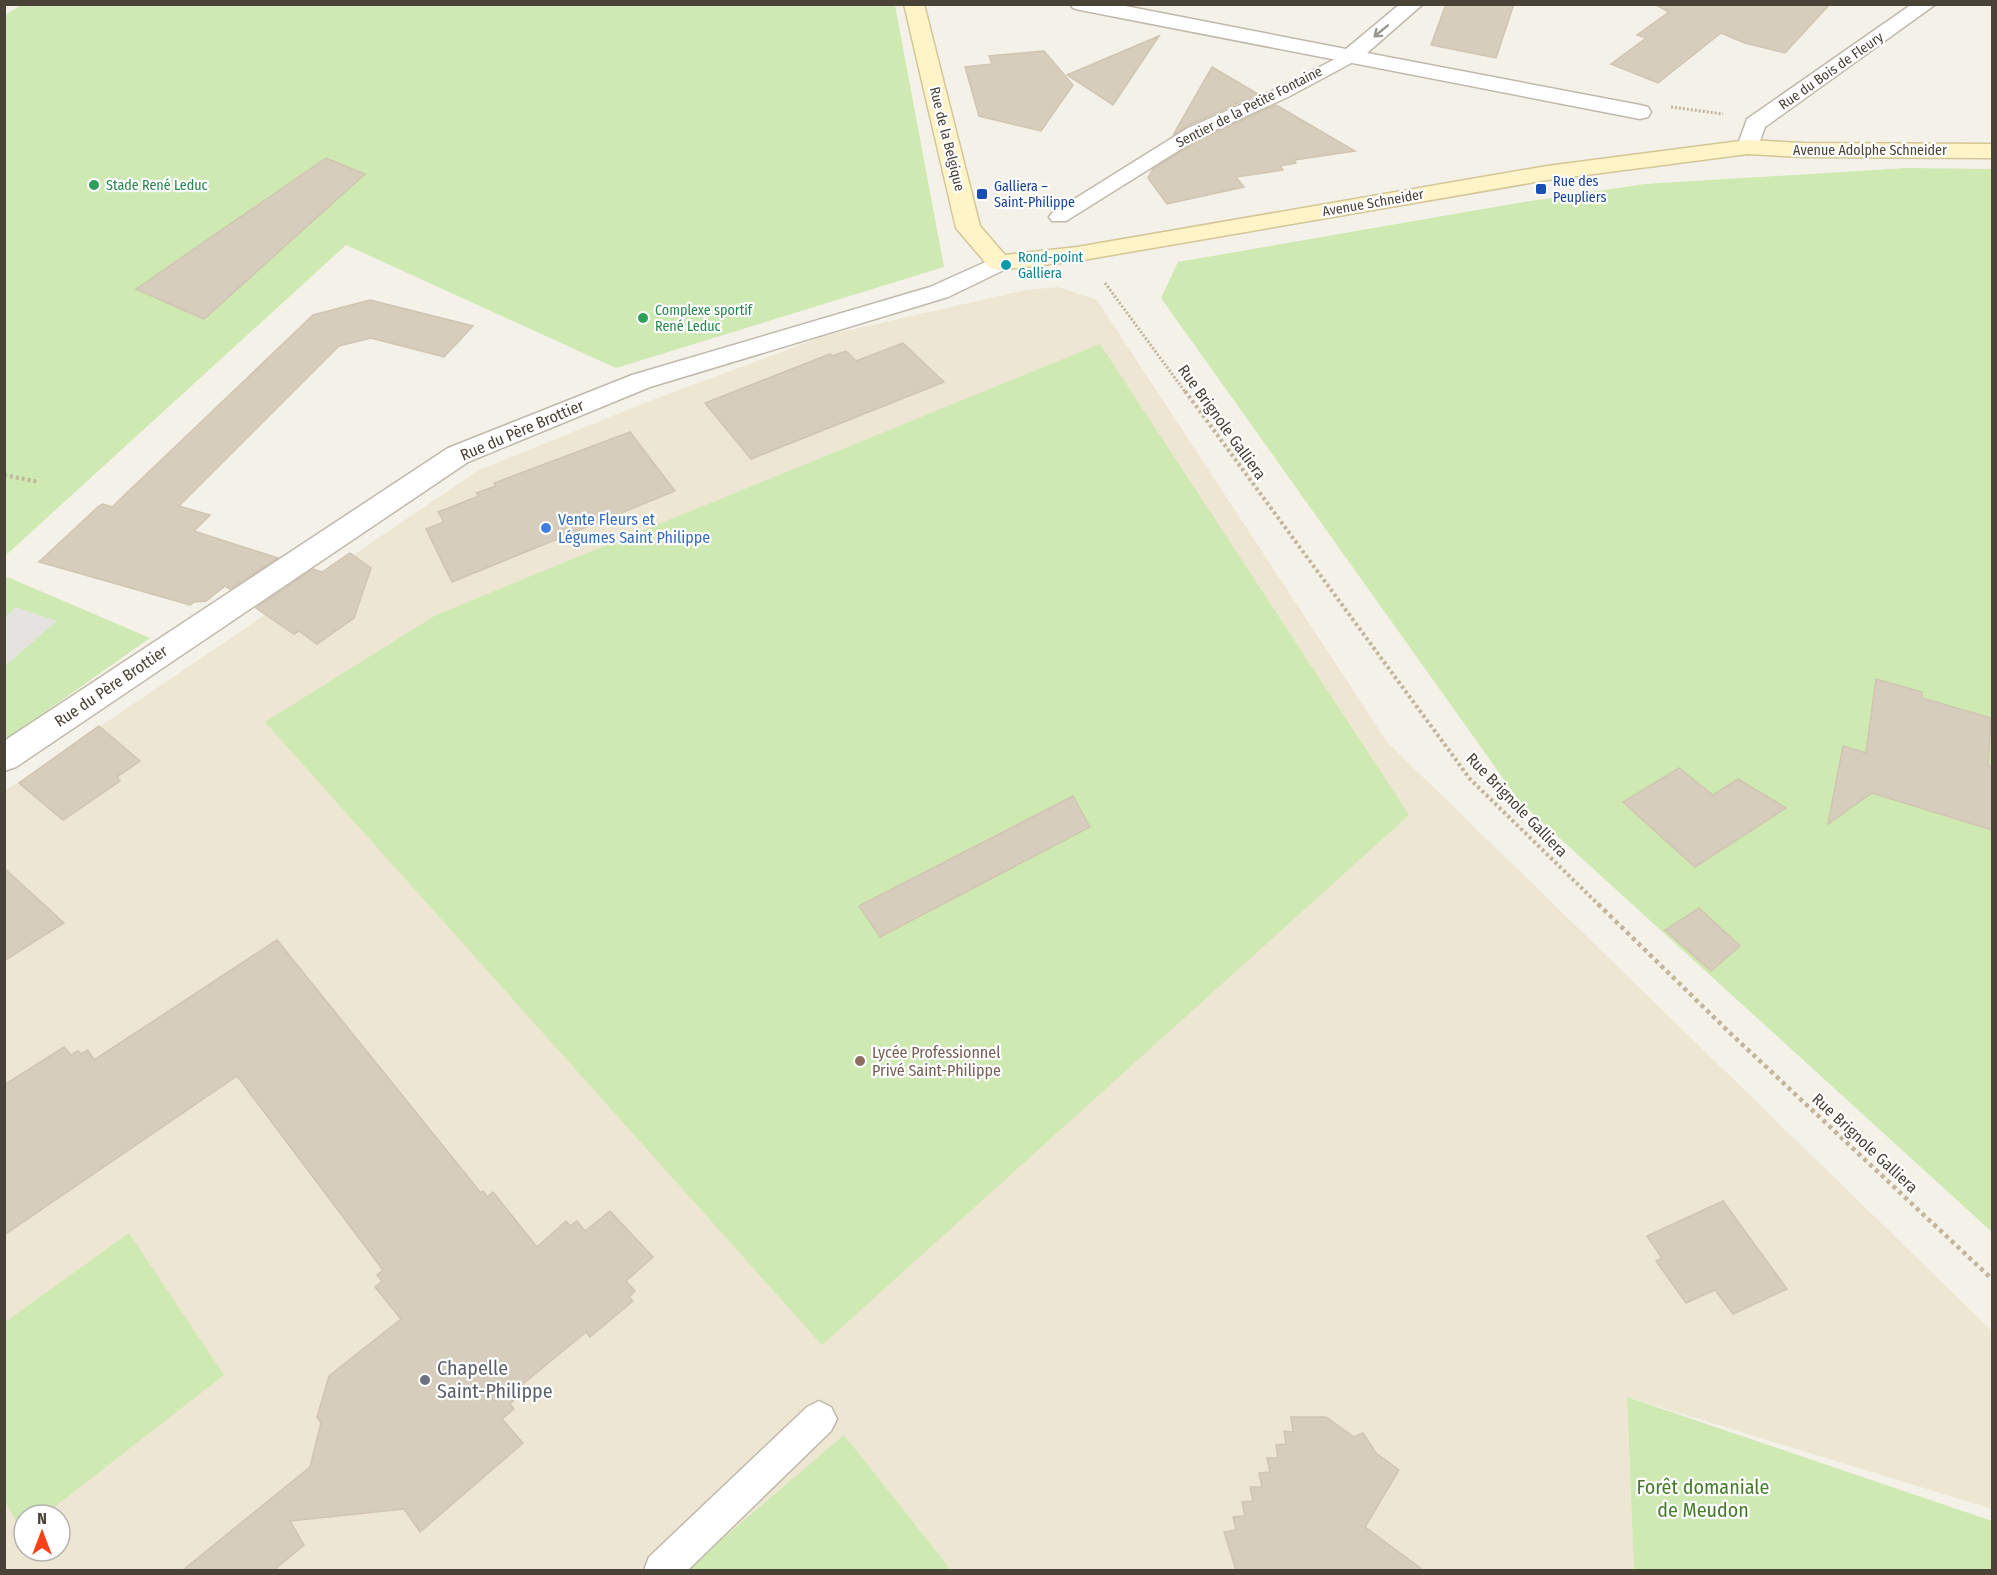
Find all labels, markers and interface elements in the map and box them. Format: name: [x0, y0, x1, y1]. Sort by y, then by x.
one-way arrow: [1373, 24, 1389, 37]
street label: Rue du Bois de Fleury: [1775, 28, 1887, 113]
street label: Sentier de la Petite Fontaine: [1173, 63, 1325, 151]
street label: Rue de la Belgique: [926, 85, 968, 193]
street label: Avenue Adolphe Schneider: [1793, 142, 1947, 159]
place label: Rue des Peupliers: [1553, 173, 1606, 206]
place label: Stade René Leduc: [106, 177, 208, 194]
marker: Stade René Leduc: [87, 178, 101, 192]
place label: Galliera – Saint-Philippe: [994, 178, 1075, 211]
marker: Rue des Peupliers: [1534, 182, 1548, 196]
street label: Avenue Schneider: [1321, 186, 1425, 220]
marker: Galliera – Saint-Philippe: [975, 187, 989, 201]
place label: Rond-point Galliera: [1018, 249, 1084, 282]
marker: Rond-point Galliera: [999, 258, 1013, 272]
place label: Complexe sportif René Leduc: [655, 302, 754, 335]
marker: Complexe sportif René Leduc: [636, 311, 650, 325]
street label: Rue Brignole Galliera: [1174, 361, 1270, 483]
street label: Rue du Père Brottier: [457, 395, 587, 465]
place label: Vente Fleurs et Légumes Saint Philippe: [558, 510, 710, 547]
marker: Vente Fleurs et Légumes Saint Philippe: [539, 521, 553, 535]
street label: Rue du Père Brottier: [51, 641, 172, 731]
street label: Rue Brignole Galliera: [1462, 749, 1572, 861]
place label: Lycée Professionnel Privé Saint-Philippe: [872, 1043, 1001, 1080]
marker: Lycée Professionnel Privé Saint-Philippe: [853, 1054, 867, 1068]
street label: Rue Brignole Galliera: [1808, 1089, 1922, 1197]
place label: Chapelle Saint-Philippe: [437, 1356, 553, 1403]
marker: Chapelle Saint-Philippe: [418, 1373, 432, 1387]
park label: Forêt domaniale de Meudon: [1637, 1475, 1769, 1522]
north arrow: [12, 1503, 72, 1563]
text: N: [37, 1509, 47, 1528]

